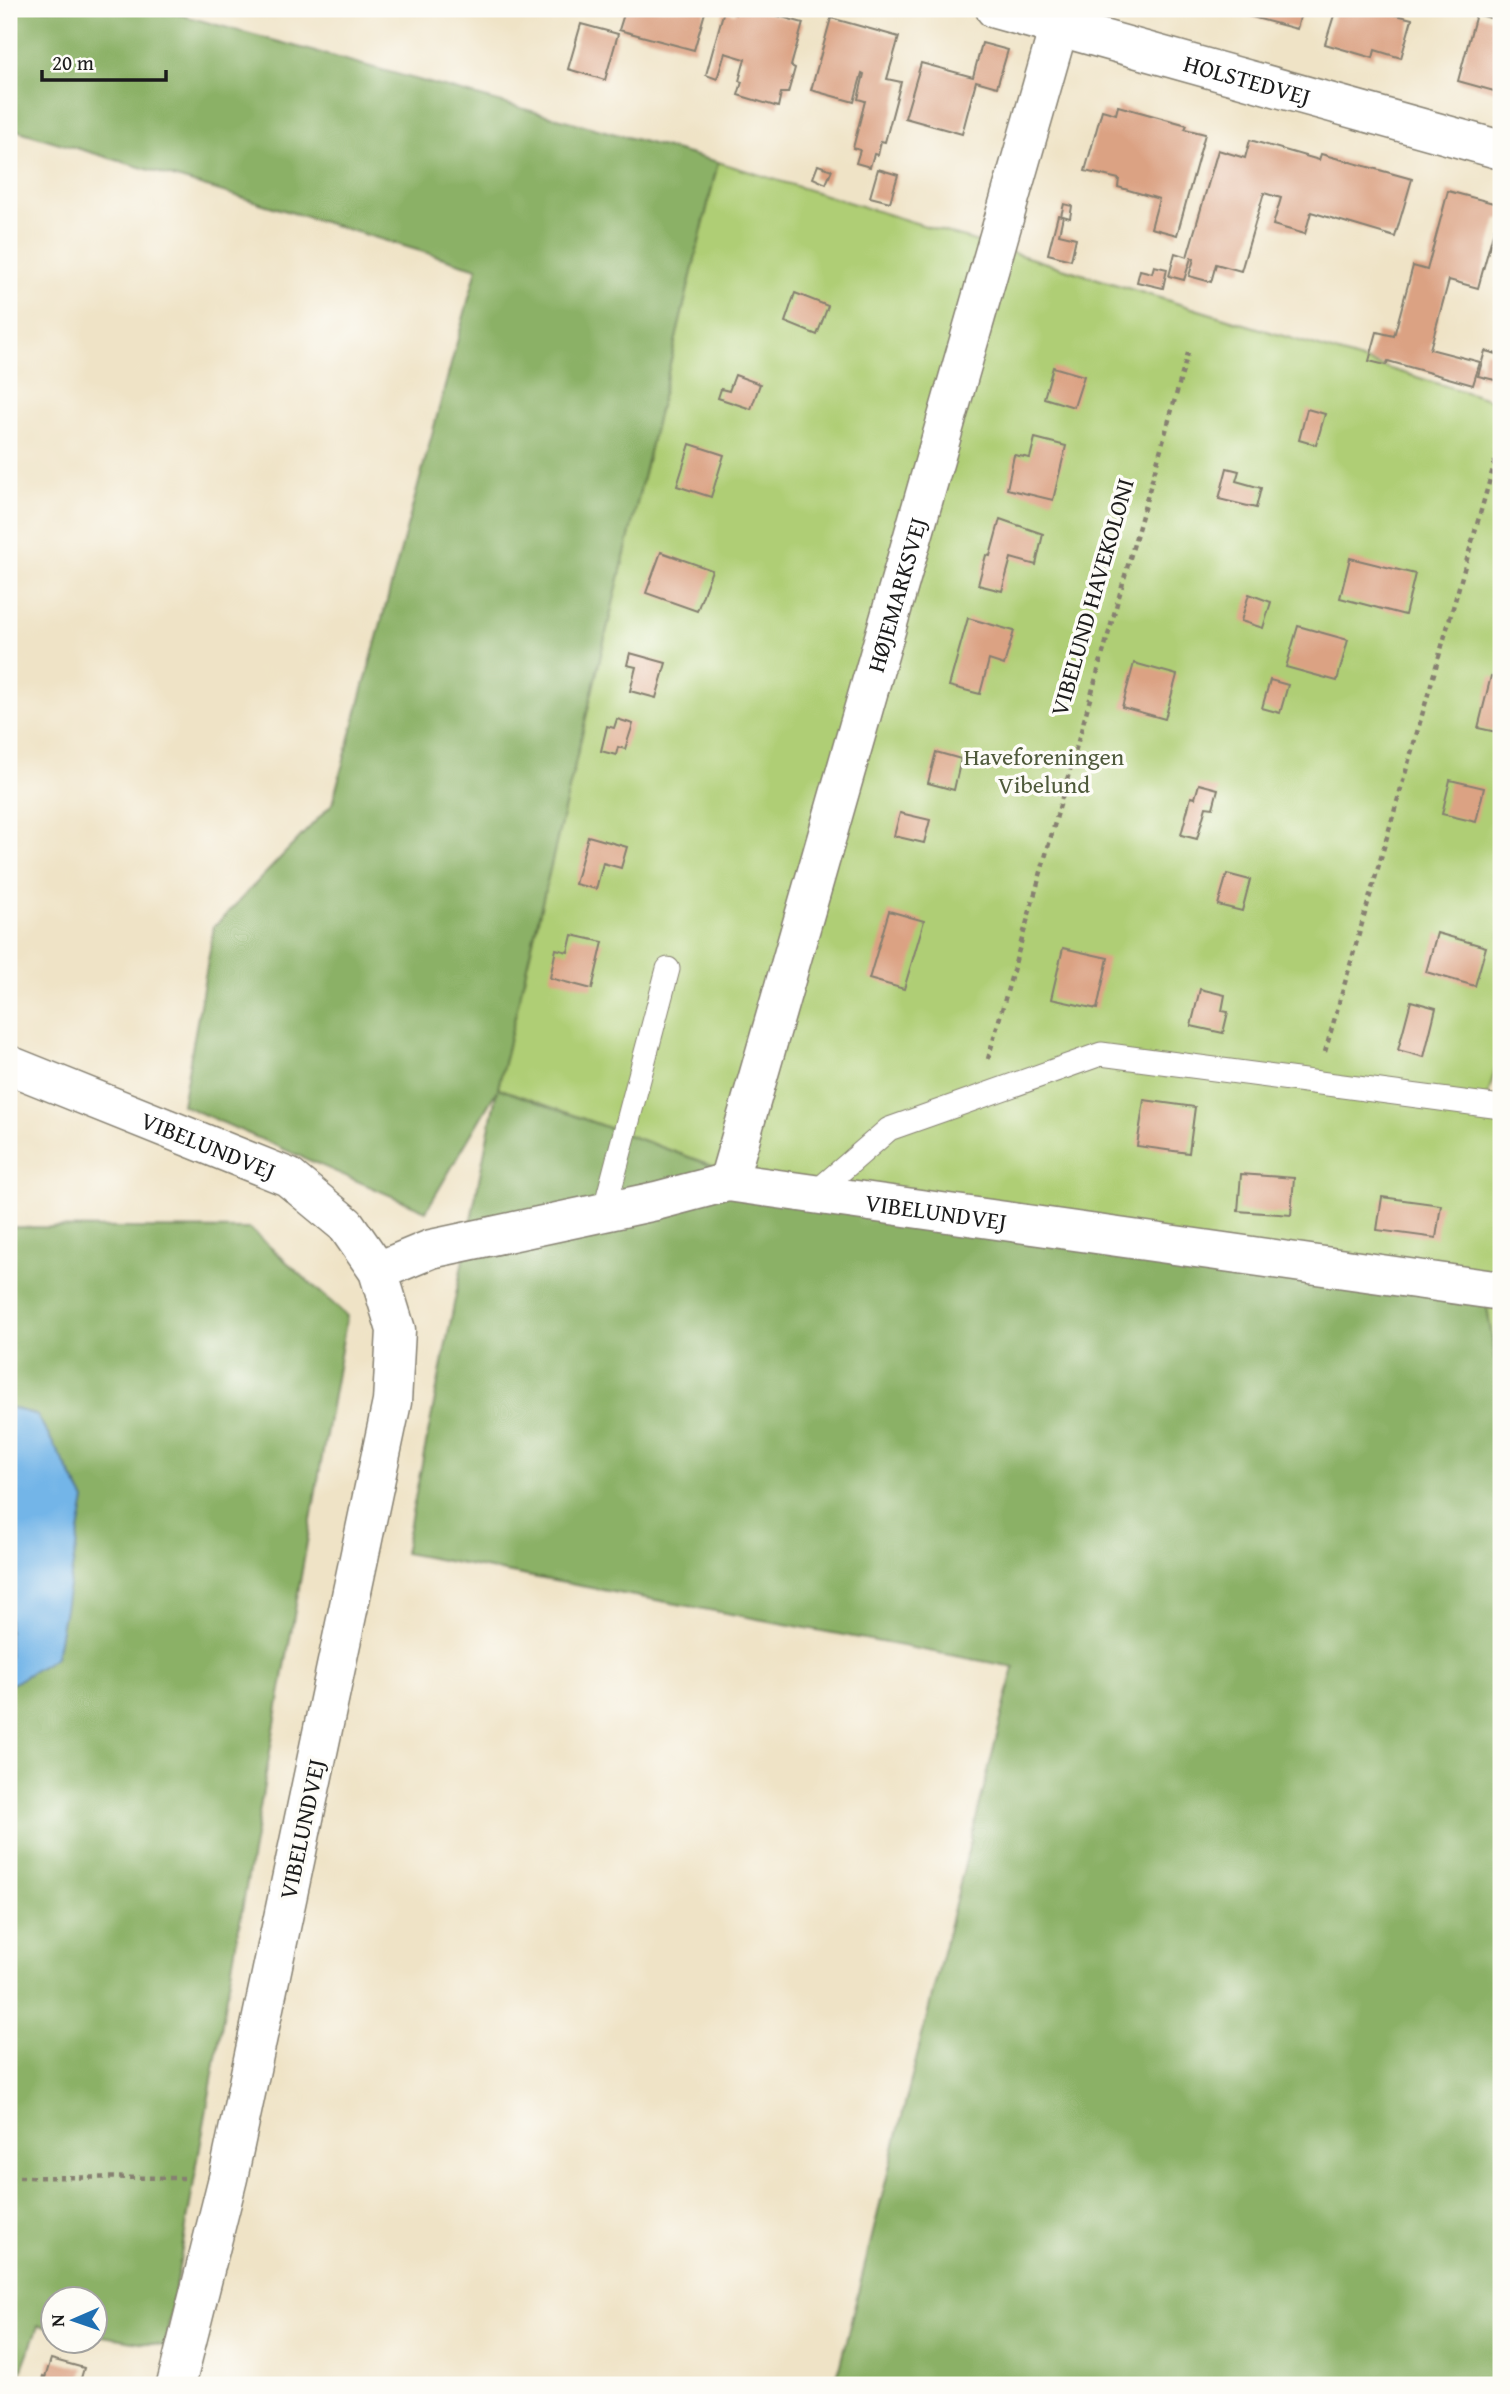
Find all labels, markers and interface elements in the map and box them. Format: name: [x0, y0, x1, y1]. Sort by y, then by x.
scale bar: [42, 38, 166, 82]
street label: HOLSTEDVEJ: [1180, 45, 1315, 114]
text: 20 m: [52, 47, 94, 78]
street label: VIBELUND HAVEKOLONI: [1041, 474, 1143, 720]
street label: HØJEMARKSVEJ: [857, 513, 935, 676]
park label: Haveforeningen Vibelund: [964, 739, 1125, 802]
street label: VIBELUNDVEJ: [136, 1102, 281, 1188]
street label: VIBELUNDVEJ: [863, 1184, 1009, 1239]
street label: VIBELUNDVEJ: [270, 1756, 334, 1902]
north arrow: [38, 2286, 108, 2356]
text: N: [43, 2313, 71, 2327]

